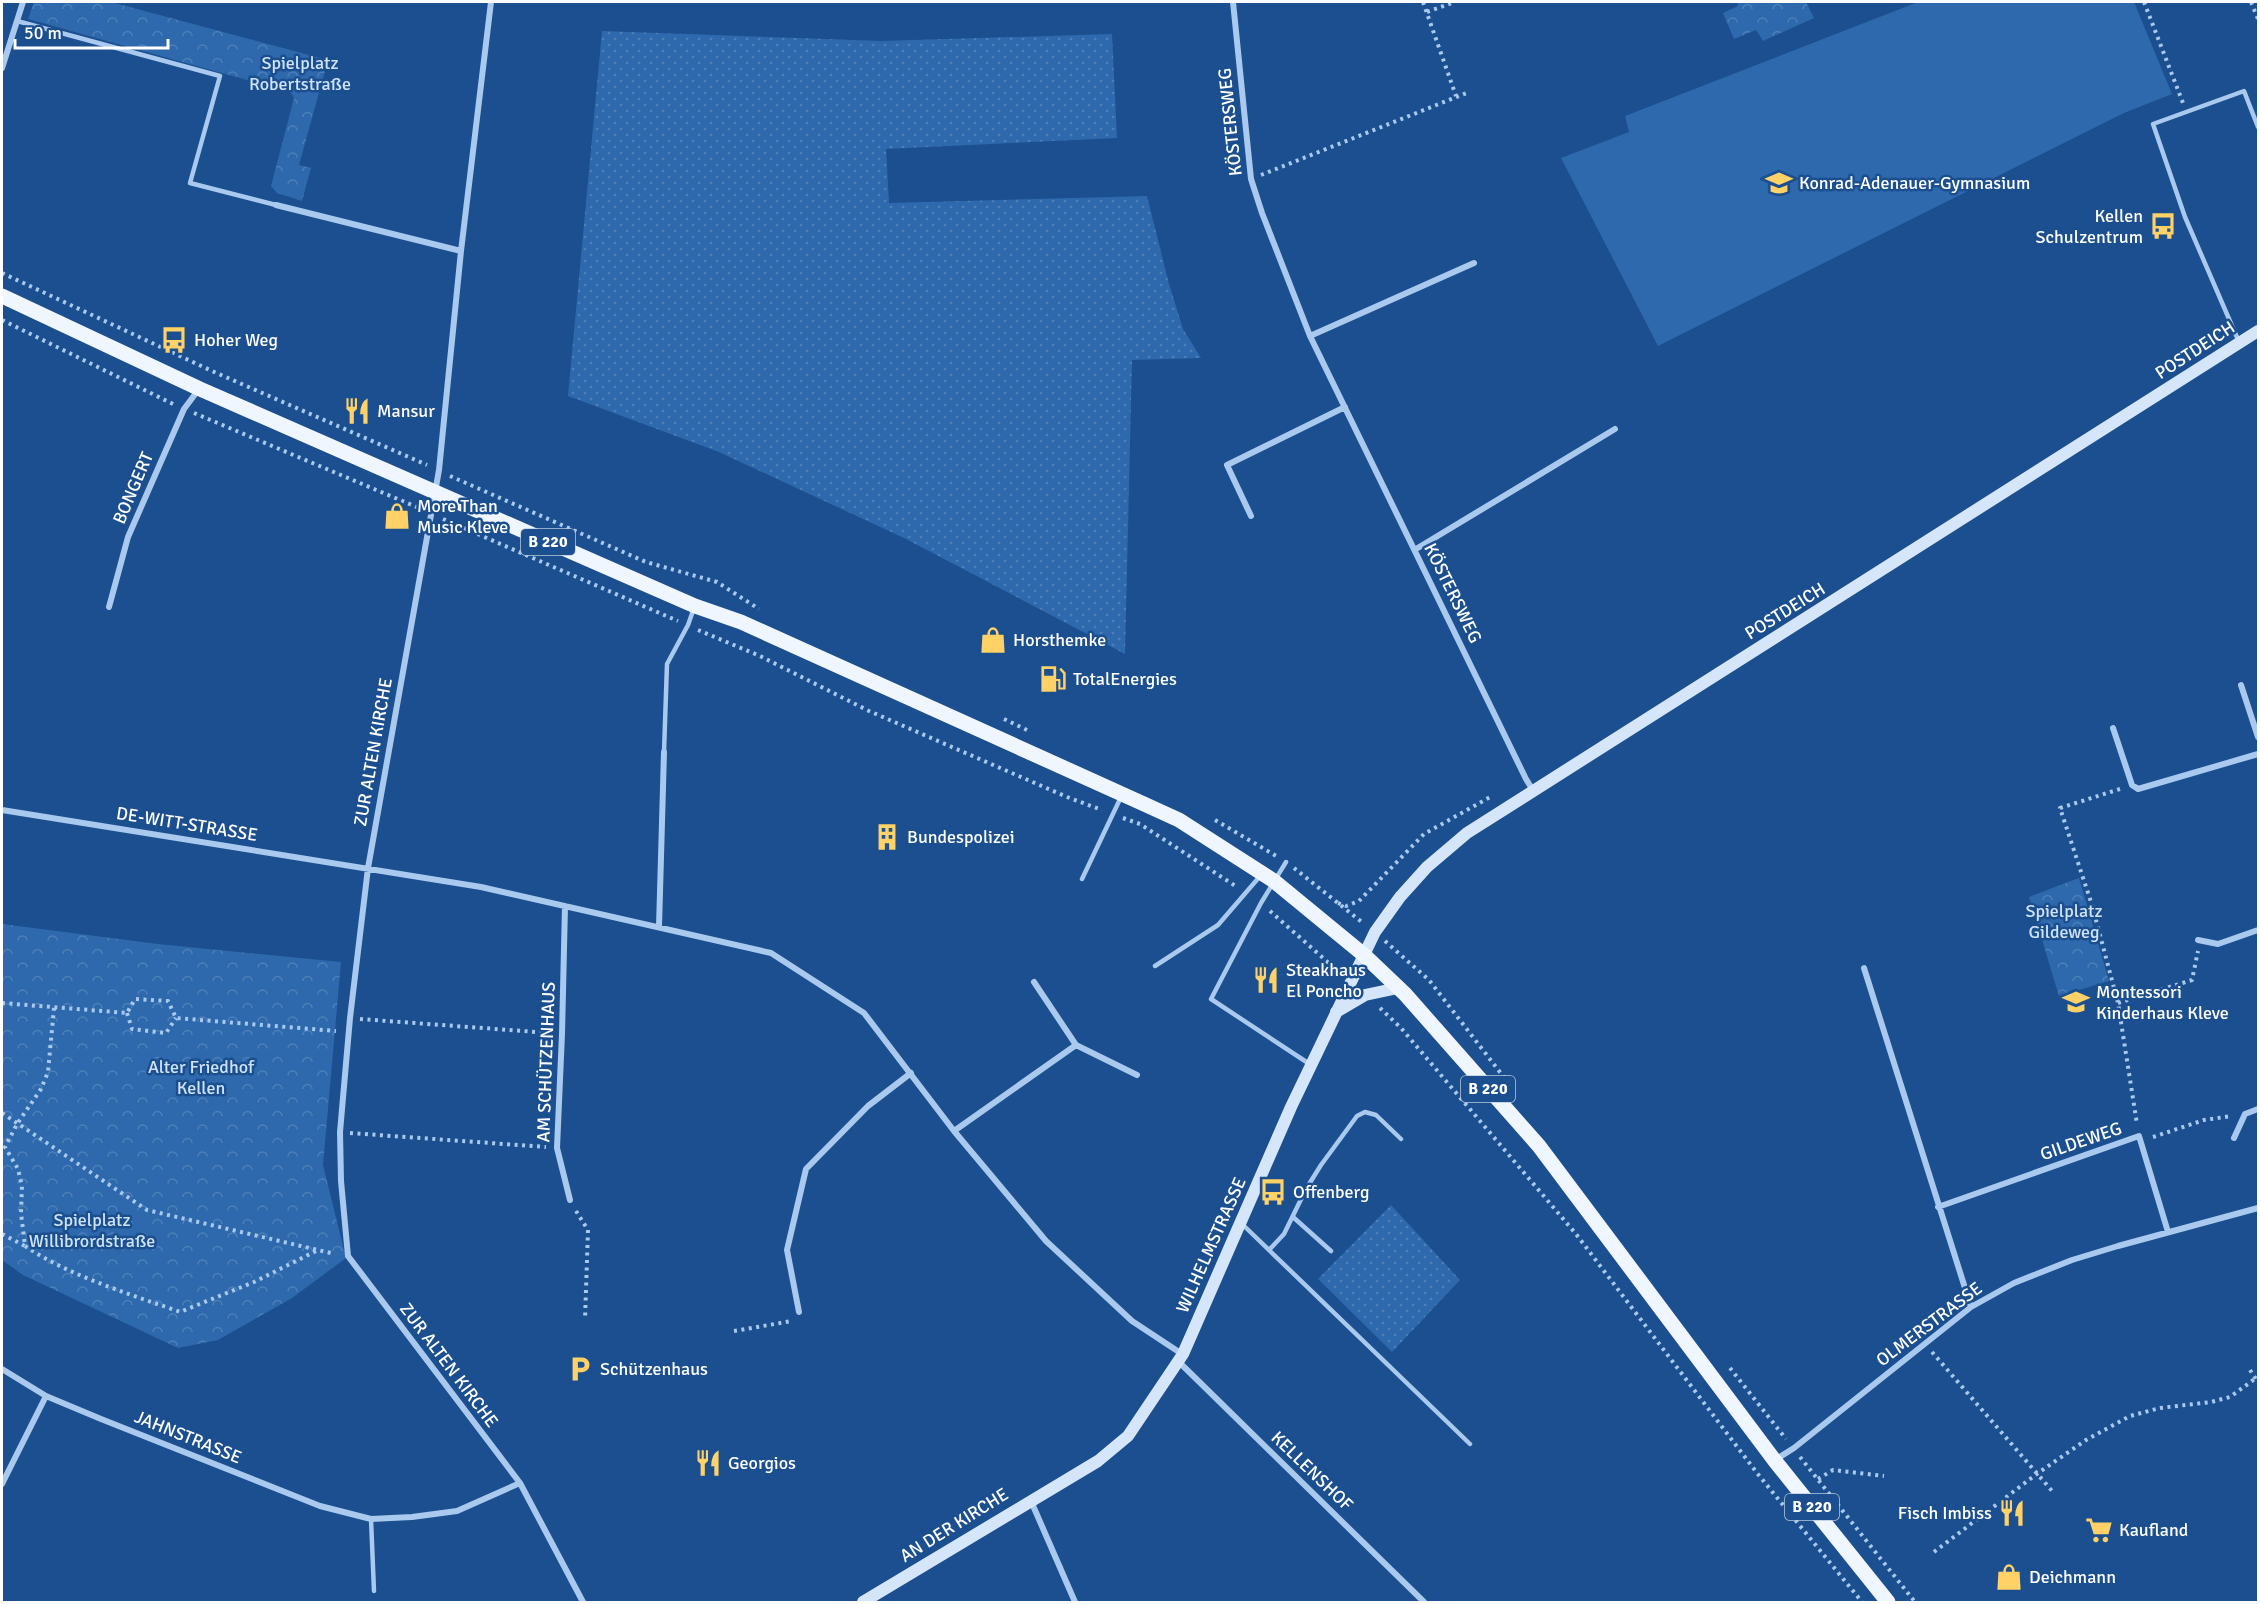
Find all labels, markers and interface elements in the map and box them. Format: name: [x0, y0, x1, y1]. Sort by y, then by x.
scale bar: [15, 12, 168, 50]
text: 50 m: [24, 22, 62, 44]
park label: Spielplatz Robertstraße: [249, 52, 351, 95]
street label: KÖSTERSWEG: [1213, 67, 1247, 177]
school or university icon: Konrad-Adenauer-Gymnasium: [1764, 168, 1794, 198]
place label: Konrad-Adenauer-Gymnasium: [1799, 172, 2030, 194]
place label: Kellen Schulzentrum: [2036, 205, 2143, 248]
bus stop icon: Kellen Schulzentrum: [2148, 211, 2178, 241]
street label: POSTDEICH: [2151, 316, 2239, 384]
bus stop icon: Hoher Weg: [159, 325, 189, 355]
place label: Hoher Weg: [194, 329, 278, 351]
restaurant icon: Mansur: [342, 396, 372, 426]
place label: Mansur: [377, 400, 435, 422]
street label: BONGERT: [108, 449, 158, 527]
place label: More Than Music Kleve: [417, 495, 508, 538]
shop icon: More Than Music Kleve: [382, 501, 412, 531]
road number: B 220: [521, 529, 575, 555]
street label: KÖSTERSWEG: [1419, 539, 1487, 647]
street label: POSTDEICH: [1741, 578, 1829, 644]
shop icon: Horsthemke: [978, 625, 1008, 655]
place label: Horsthemke: [1013, 629, 1106, 651]
fuel station icon: TotalEnergies: [1038, 664, 1068, 694]
place label: TotalEnergies: [1073, 668, 1177, 690]
street label: ZUR ALTEN KIRCHE: [349, 676, 397, 828]
street label: DE-WITT-STRASSE: [115, 802, 259, 846]
building icon: Bundespolizei: [872, 822, 902, 852]
place label: Bundespolizei: [907, 826, 1015, 848]
park label: Spielplatz Gildeweg: [2025, 900, 2103, 943]
place label: Steakhaus El Poncho: [1286, 959, 1366, 1002]
restaurant icon: Steakhaus El Poncho: [1251, 965, 1281, 995]
street label: AM SCHÜTZENHAUS: [532, 981, 560, 1143]
place label: Montessori Kinderhaus Kleve: [2096, 981, 2229, 1024]
school or university icon: Montessori Kinderhaus Kleve: [2061, 987, 2091, 1017]
park label: Alter Friedhof Kellen: [148, 1056, 255, 1099]
road number: B 220: [1461, 1076, 1515, 1102]
street label: GILDEWEG: [2037, 1117, 2125, 1165]
street label: WILHELMSTRASSE: [1171, 1174, 1251, 1316]
bus stop icon: Offenberg: [1258, 1177, 1288, 1207]
place label: Offenberg: [1293, 1181, 1370, 1203]
park label: Spielplatz Willibrordstraße: [29, 1209, 155, 1252]
street label: OLMERSTRASSE: [1872, 1277, 1986, 1371]
street label: ZUR ALTEN KIRCHE: [395, 1298, 503, 1432]
parking icon: Schützenhaus: [565, 1354, 595, 1384]
place label: Schützenhaus: [600, 1358, 708, 1380]
street label: JAHNSTRASSE: [131, 1406, 245, 1468]
street label: KELLENSHOF: [1267, 1427, 1357, 1515]
restaurant icon: Georgios: [693, 1448, 723, 1478]
place label: Georgios: [728, 1452, 796, 1474]
street label: AN DER KIRCHE: [896, 1483, 1012, 1567]
road number: B 220: [1785, 1494, 1839, 1520]
restaurant icon: Fisch Imbiss: [1997, 1498, 2027, 1528]
place label: Fisch Imbiss: [1898, 1502, 1992, 1524]
supermarket icon: Kaufland: [2084, 1515, 2114, 1545]
place label: Kaufland: [2119, 1519, 2188, 1541]
shop icon: Deichmann: [1994, 1562, 2024, 1592]
place label: Deichmann: [2029, 1566, 2116, 1588]

